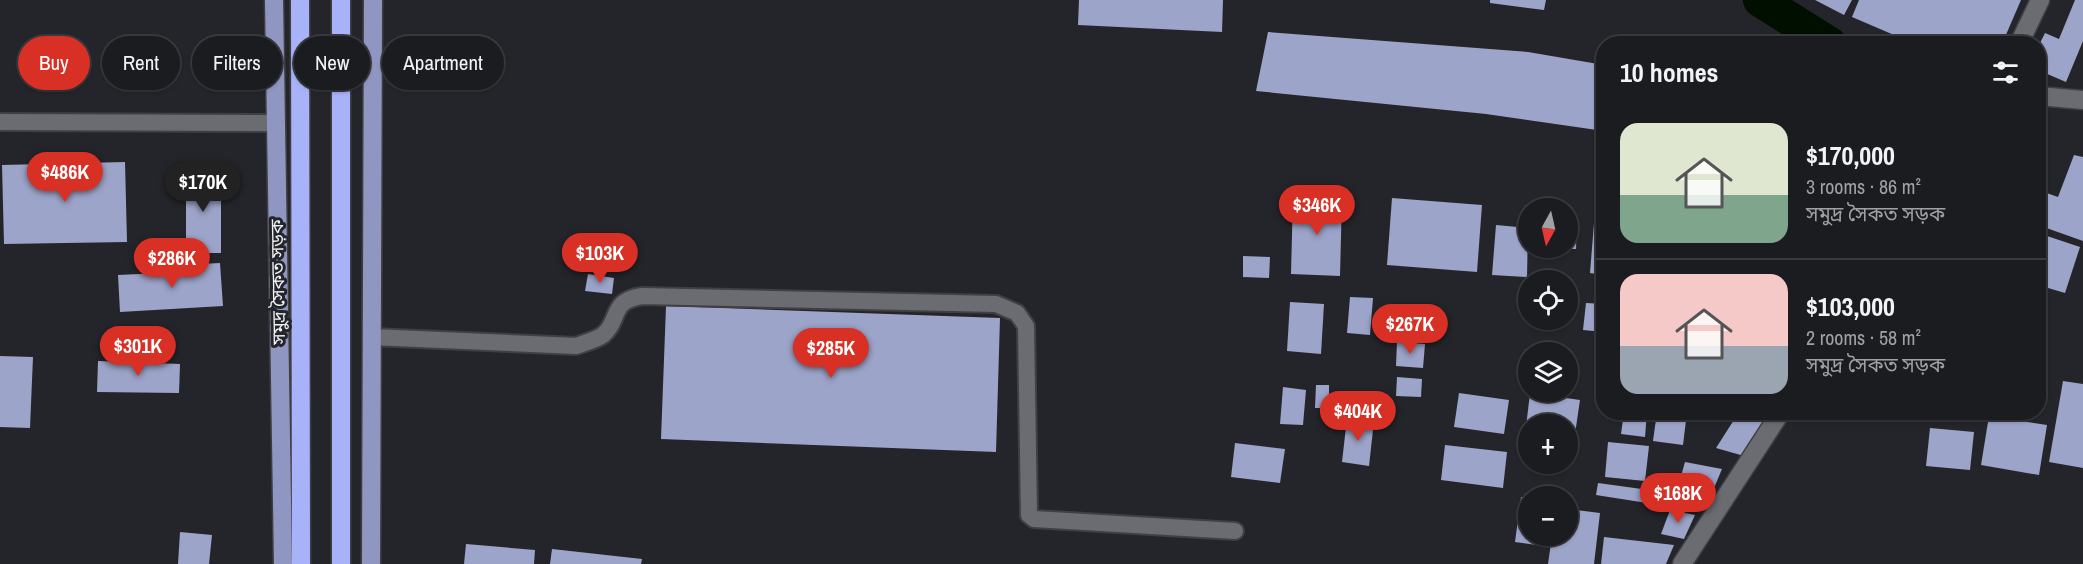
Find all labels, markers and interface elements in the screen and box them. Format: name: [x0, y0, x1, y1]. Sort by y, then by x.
chip: Buy: [18, 36, 90, 90]
chip: Rent: [102, 36, 180, 90]
chip: Filters: [192, 36, 282, 90]
chip: New: [294, 36, 370, 90]
chip: Apartment: [382, 36, 504, 90]
text: 10 homes: [1620, 55, 1718, 90]
icon: filters: [1989, 56, 2022, 89]
text: $170,000: [1806, 138, 1895, 173]
icon: home: [1668, 147, 1740, 219]
pin: $486K: [23, 152, 107, 203]
text: $486K: [41, 158, 89, 185]
pin: $170K: [161, 162, 245, 213]
text: $170K: [179, 168, 227, 195]
text: 3 rooms · 86 m²: [1806, 173, 1921, 200]
pin: $346K: [1275, 185, 1359, 236]
text: $346K: [1293, 191, 1341, 218]
north arrow: [1518, 198, 1578, 258]
map controls: [1518, 198, 1578, 546]
text: সমুদ্র সৈকত সড়ক: [1806, 200, 1945, 227]
street label: সমুদ্র সৈকত সড়ক: [264, 219, 291, 346]
pin: $103K: [558, 233, 642, 284]
pin: $286K: [130, 238, 214, 289]
text: $103K: [576, 239, 624, 266]
text: $286K: [148, 244, 196, 271]
button: locate: [1518, 270, 1578, 330]
text: $103,000: [1806, 289, 1895, 324]
icon: home: [1668, 298, 1740, 370]
pin: $267K: [1368, 304, 1452, 355]
text: $267K: [1386, 310, 1434, 337]
text: 2 rooms · 58 m²: [1806, 324, 1921, 351]
pin: $301K: [96, 326, 180, 377]
pin: $285K: [789, 328, 873, 379]
text: $301K: [114, 332, 162, 359]
text: $285K: [807, 334, 855, 361]
button: layers: [1518, 342, 1578, 402]
text: সমুদ্র সৈকত সড়ক: [1806, 351, 1945, 378]
pin: $404K: [1316, 391, 1400, 442]
text: $404K: [1334, 397, 1382, 424]
button: +: [1518, 414, 1578, 474]
pin: $168K: [1636, 473, 1720, 524]
text: $168K: [1654, 479, 1702, 506]
button: −: [1518, 486, 1578, 546]

